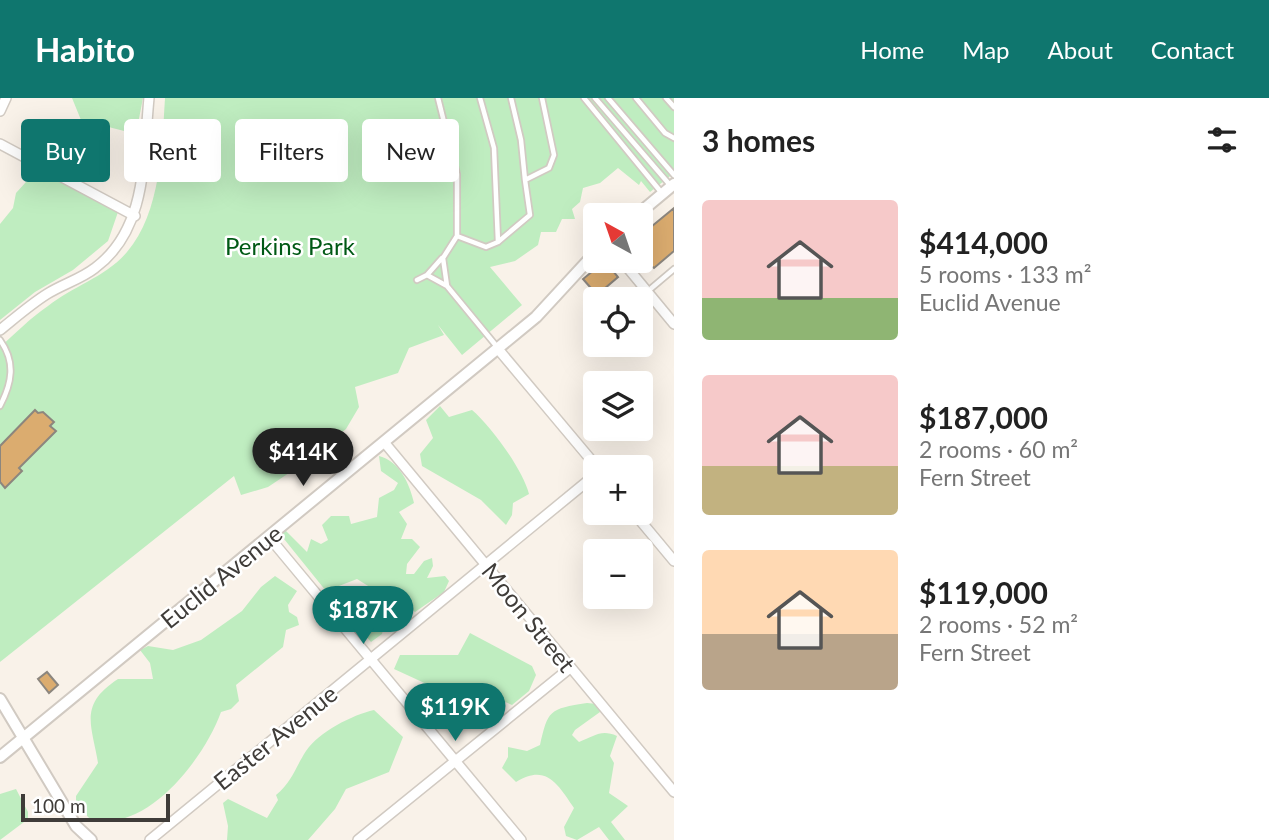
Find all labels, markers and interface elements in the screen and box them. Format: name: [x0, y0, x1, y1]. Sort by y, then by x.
text: Habito: [35, 29, 135, 69]
text: Home: [860, 35, 924, 64]
text: Map: [962, 35, 1010, 64]
text: About: [1048, 35, 1113, 64]
text: Contact: [1151, 35, 1234, 64]
chip: Buy: [21, 119, 110, 182]
chip: Rent: [124, 119, 221, 182]
chip: Filters: [235, 119, 348, 182]
chip: New: [362, 119, 459, 182]
icon: filters: [1203, 121, 1241, 159]
text: 3 homes: [702, 122, 815, 158]
north arrow: [583, 203, 653, 273]
map controls: [583, 203, 653, 609]
text: $414,000: [919, 224, 1048, 260]
icon: home: [758, 228, 842, 312]
park label: Perkins Park: [225, 231, 356, 260]
text: 5 rooms · 133 m²: [919, 260, 1091, 288]
button: locate: [583, 287, 653, 357]
text: Euclid Avenue: [919, 288, 1061, 316]
button: layers: [583, 371, 653, 441]
text: $187,000: [919, 399, 1048, 435]
icon: home: [758, 403, 842, 487]
pin: $414K: [254, 428, 352, 488]
text: 2 rooms · 60 m²: [919, 435, 1078, 463]
text: $414K: [268, 437, 338, 465]
button: +: [583, 455, 653, 525]
text: Fern Street: [919, 463, 1031, 491]
street label: Euclid Avenue: [154, 518, 288, 634]
button: −: [583, 539, 653, 609]
street label: Moon Street: [476, 557, 582, 678]
text: $119,000: [919, 574, 1048, 610]
icon: home: [758, 578, 842, 662]
pin: $187K: [314, 587, 412, 646]
text: $187K: [328, 595, 398, 623]
text: 2 rooms · 52 m²: [919, 610, 1078, 638]
text: Fern Street: [919, 638, 1031, 666]
street label: Easter Avenue: [207, 678, 343, 796]
pin: $119K: [406, 684, 504, 743]
text: $119K: [420, 692, 490, 720]
scale bar: [21, 791, 170, 823]
text: 100 m: [32, 794, 86, 817]

